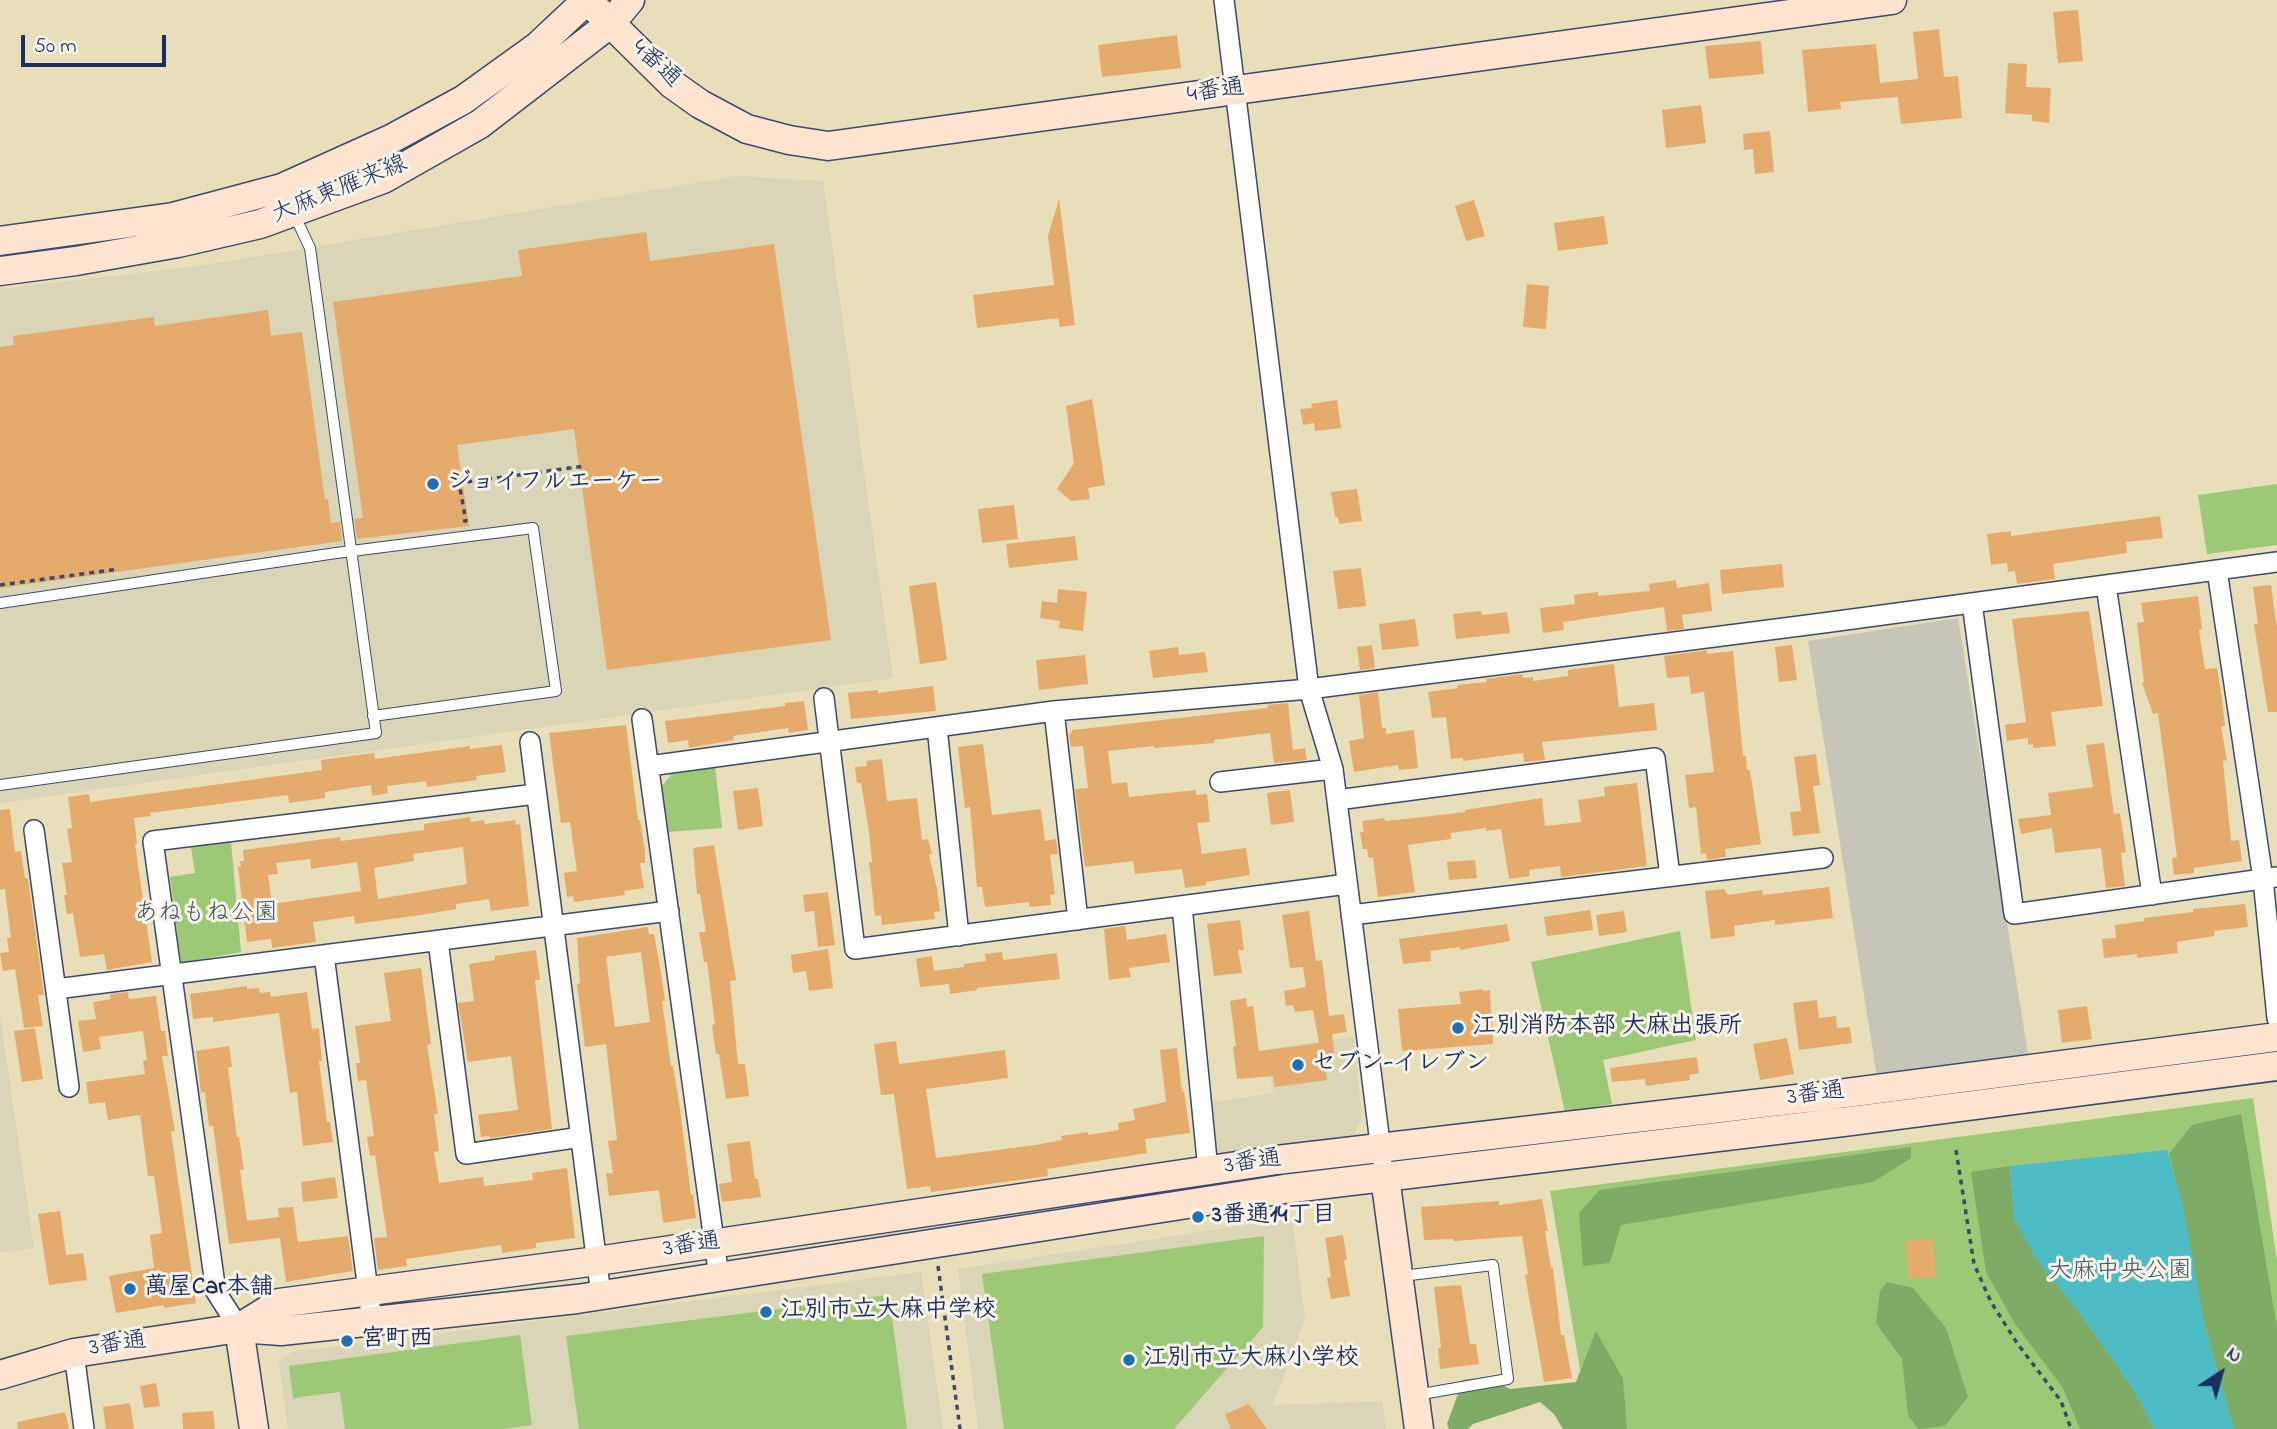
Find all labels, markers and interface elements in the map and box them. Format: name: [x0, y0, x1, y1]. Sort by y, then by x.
scale bar: [24, 21, 170, 65]
text: 50 m: [34, 32, 77, 62]
street label: 4番通: [624, 35, 686, 95]
street label: 4番通: [1185, 75, 1247, 111]
street label: 大麻東雁来線: [268, 151, 412, 231]
place label: ジョイフルエーケー: [447, 470, 663, 498]
marker: ジョイフルエーケー: [425, 476, 441, 492]
park label: あねもね公園: [134, 901, 278, 929]
place label: 江別消防本部 大麻出張所: [1472, 1014, 1742, 1042]
marker: 江別消防本部 大麻出張所: [1450, 1020, 1466, 1036]
place label: セブン-イレブン: [1312, 1051, 1489, 1079]
marker: セブン-イレブン: [1290, 1057, 1306, 1073]
street label: 3番通: [1786, 1078, 1846, 1114]
street label: 3番通: [1222, 1146, 1284, 1182]
place label: 3番通14丁目: [1212, 1203, 1335, 1231]
marker: 3番通14丁目: [1190, 1209, 1206, 1225]
street label: 3番通: [661, 1229, 723, 1265]
park label: 大麻中央公園: [2048, 1259, 2192, 1287]
place label: 萬屋Car本舗: [144, 1275, 274, 1303]
marker: 萬屋Car本舗: [122, 1281, 138, 1297]
place label: 江別市立大麻中学校: [780, 1298, 996, 1326]
marker: 江別市立大麻中学校: [758, 1304, 774, 1320]
place label: 宮町西: [361, 1327, 433, 1355]
street label: 3番通: [87, 1328, 149, 1364]
marker: 宮町西: [339, 1333, 355, 1349]
north arrow: [2186, 1338, 2256, 1408]
text: N: [2221, 1341, 2247, 1370]
place label: 江別市立大麻小学校: [1143, 1346, 1359, 1374]
marker: 江別市立大麻小学校: [1121, 1352, 1137, 1368]

